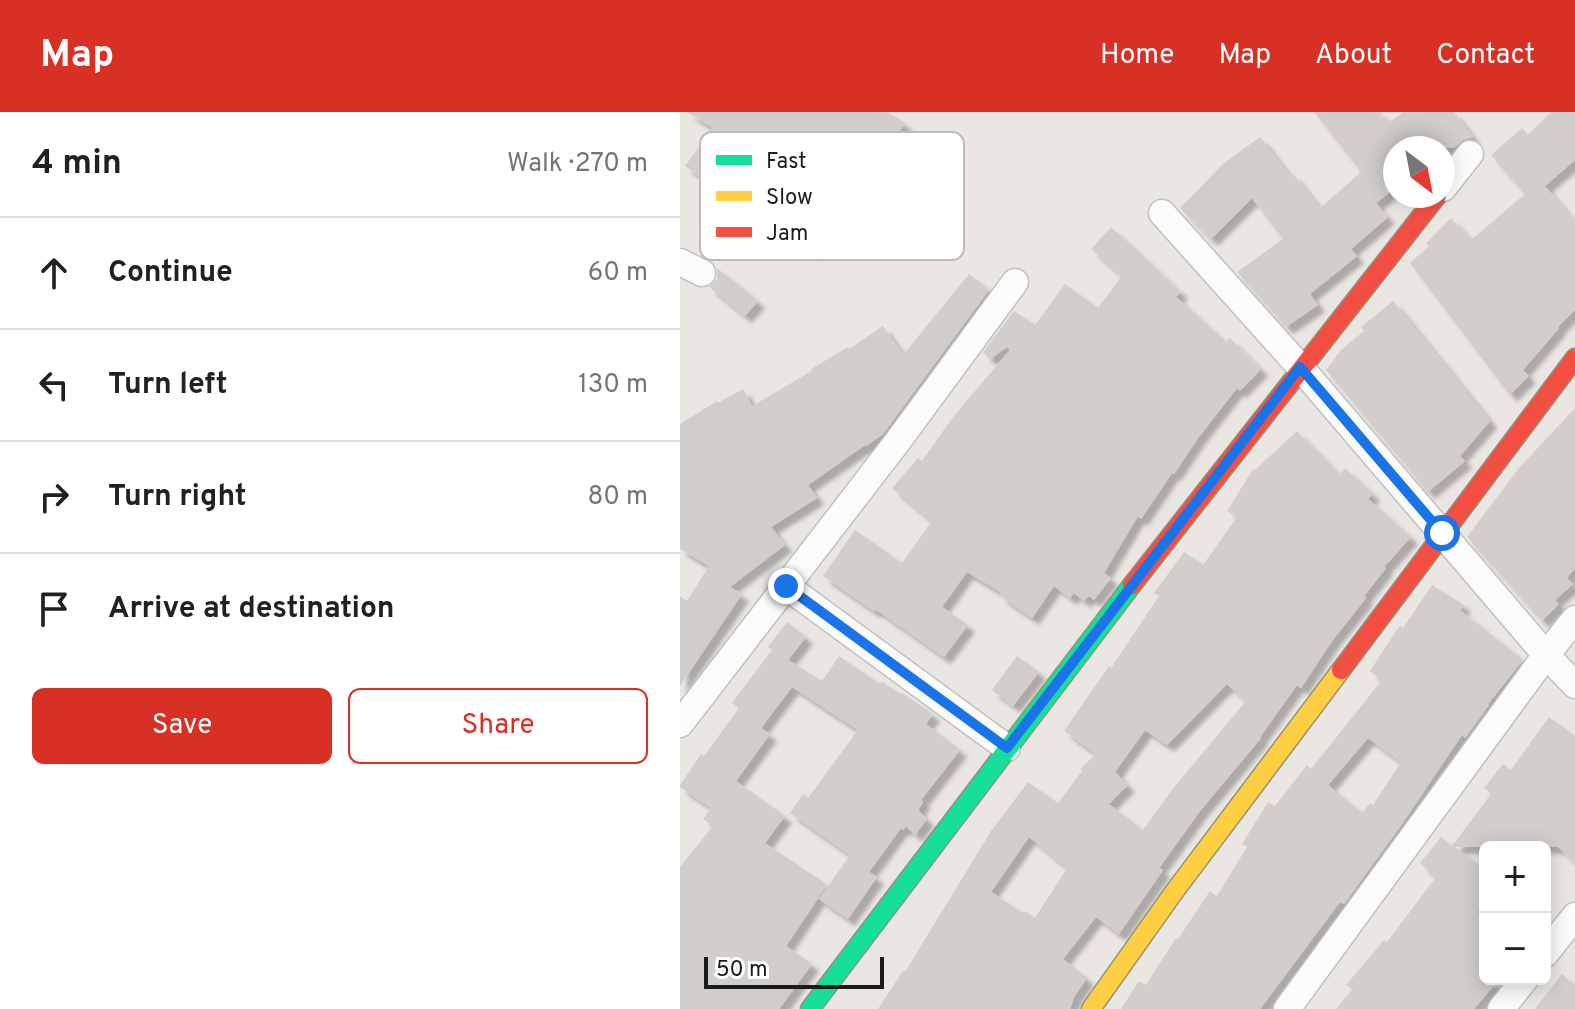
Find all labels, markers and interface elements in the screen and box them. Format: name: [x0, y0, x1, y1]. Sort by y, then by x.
text: Map: [40, 32, 114, 81]
text: Home: [1100, 38, 1174, 74]
text: Map: [1218, 38, 1271, 74]
text: About: [1315, 38, 1392, 74]
text: Contact: [1436, 38, 1535, 74]
legend: [700, 132, 964, 260]
north arrow: [1383, 136, 1455, 208]
text: 4 min: [32, 143, 122, 186]
text: Walk · 270 m: [507, 148, 648, 181]
text: Fast: [766, 149, 807, 176]
text: Slow: [766, 185, 813, 212]
text: Jam: [766, 221, 809, 248]
icon: ahead: [32, 251, 76, 295]
text: Continue: [108, 255, 233, 292]
text: 60 m: [588, 257, 648, 290]
icon: left: [32, 363, 76, 407]
text: Turn left: [108, 367, 228, 404]
text: 130 m: [578, 369, 648, 402]
icon: right: [32, 475, 76, 519]
text: Turn right: [108, 479, 246, 516]
text: 80 m: [588, 481, 648, 514]
route start: [1424, 515, 1460, 551]
route end: [768, 568, 804, 604]
icon: arrive: [32, 587, 76, 631]
text: Arrive at destination: [108, 591, 394, 628]
button: Save: [32, 688, 332, 764]
button: Share: [348, 688, 648, 764]
map controls: [1479, 841, 1551, 985]
button: +: [1479, 841, 1551, 913]
button: −: [1479, 913, 1551, 985]
scale bar: [704, 953, 884, 989]
text: 50 m: [716, 957, 768, 984]

